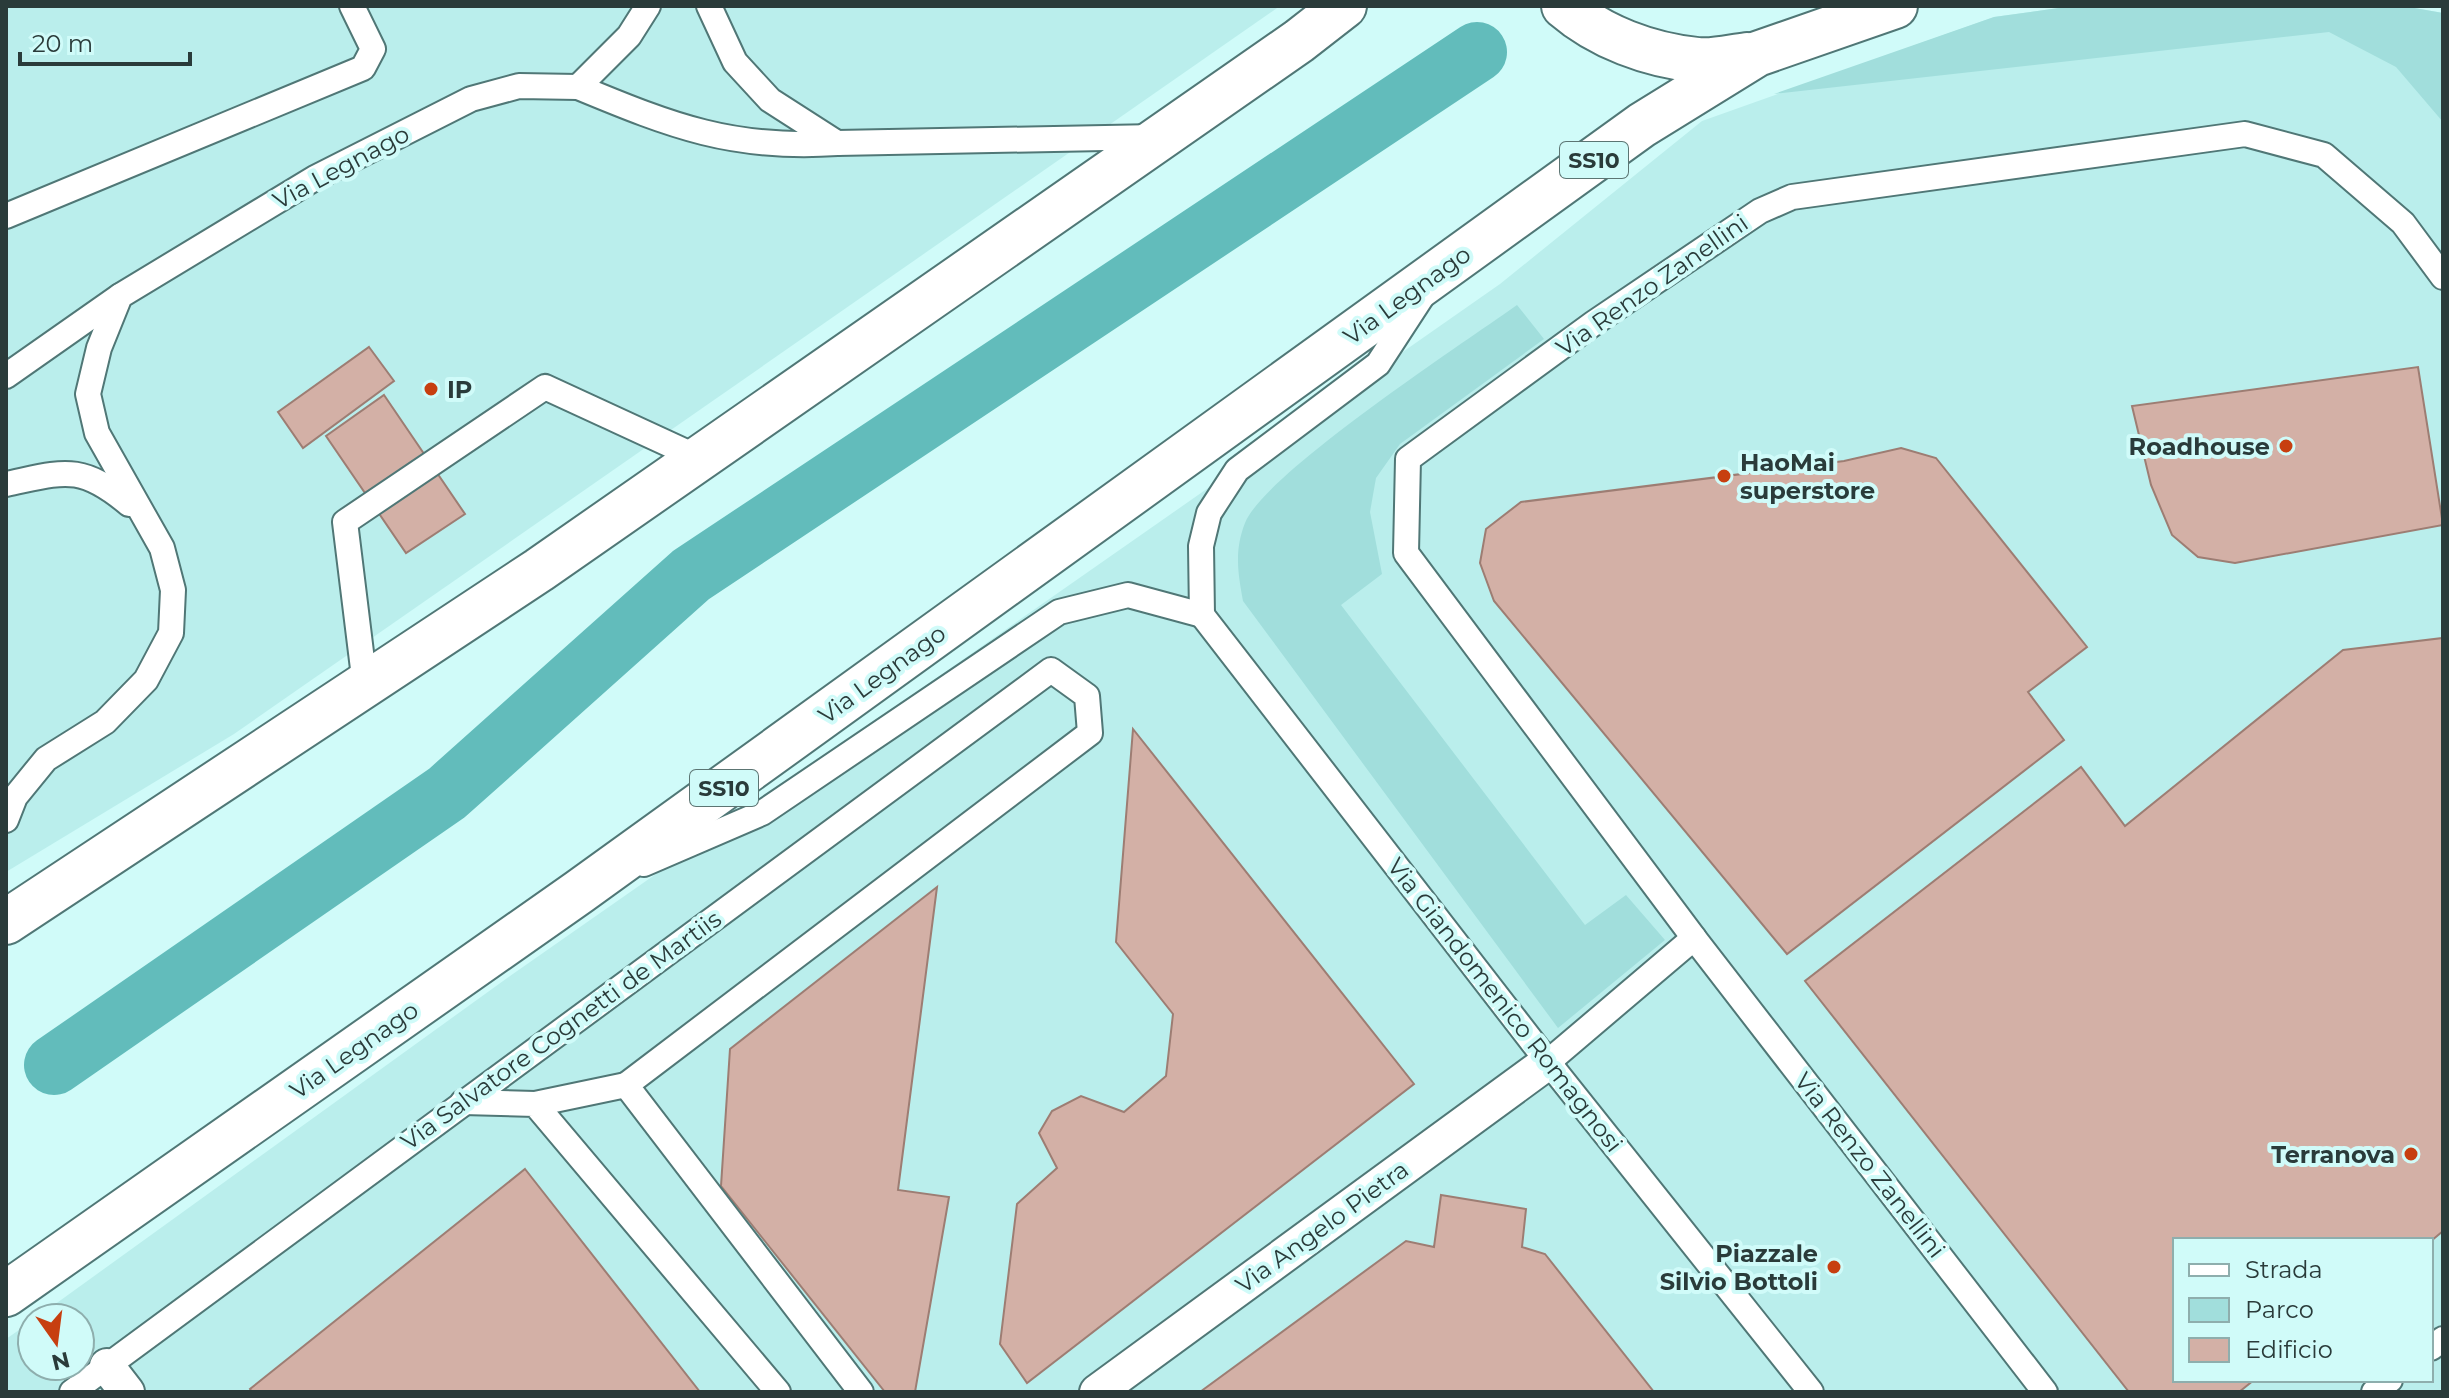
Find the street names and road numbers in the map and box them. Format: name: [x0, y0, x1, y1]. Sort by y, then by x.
street label: Via Legnago: [268, 119, 414, 215]
road number: SS10: [1560, 142, 1628, 178]
street label: Via Renzo Zanellini: [1551, 208, 1753, 362]
street label: Via Legnago: [1338, 239, 1476, 351]
street label: Via Legnago: [813, 618, 951, 730]
road number: SS10: [690, 770, 758, 806]
street label: Via Giandomenico Romagnosi: [1381, 852, 1629, 1158]
street label: Via Salvatore Cognetti de Martiis: [395, 904, 727, 1156]
street label: Via Legnago: [284, 995, 424, 1105]
street label: Via Renzo Zanellini: [1789, 1067, 1951, 1263]
street label: Via Angelo Pietra: [1230, 1155, 1414, 1299]

